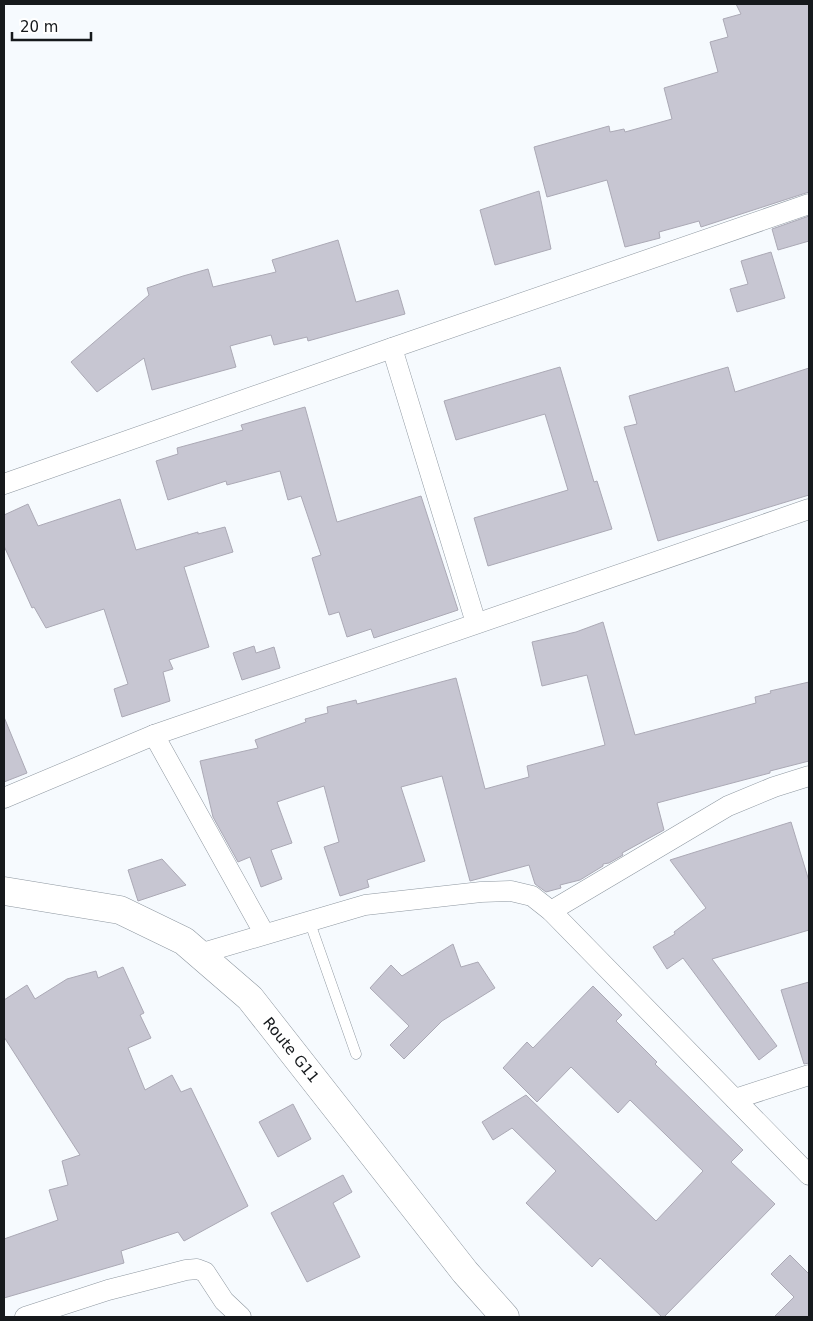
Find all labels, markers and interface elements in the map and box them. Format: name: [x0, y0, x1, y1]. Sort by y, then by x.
scale bar: [12, 10, 91, 42]
text: 20 m: [20, 18, 58, 36]
street label: Route G11: [259, 1014, 323, 1086]

